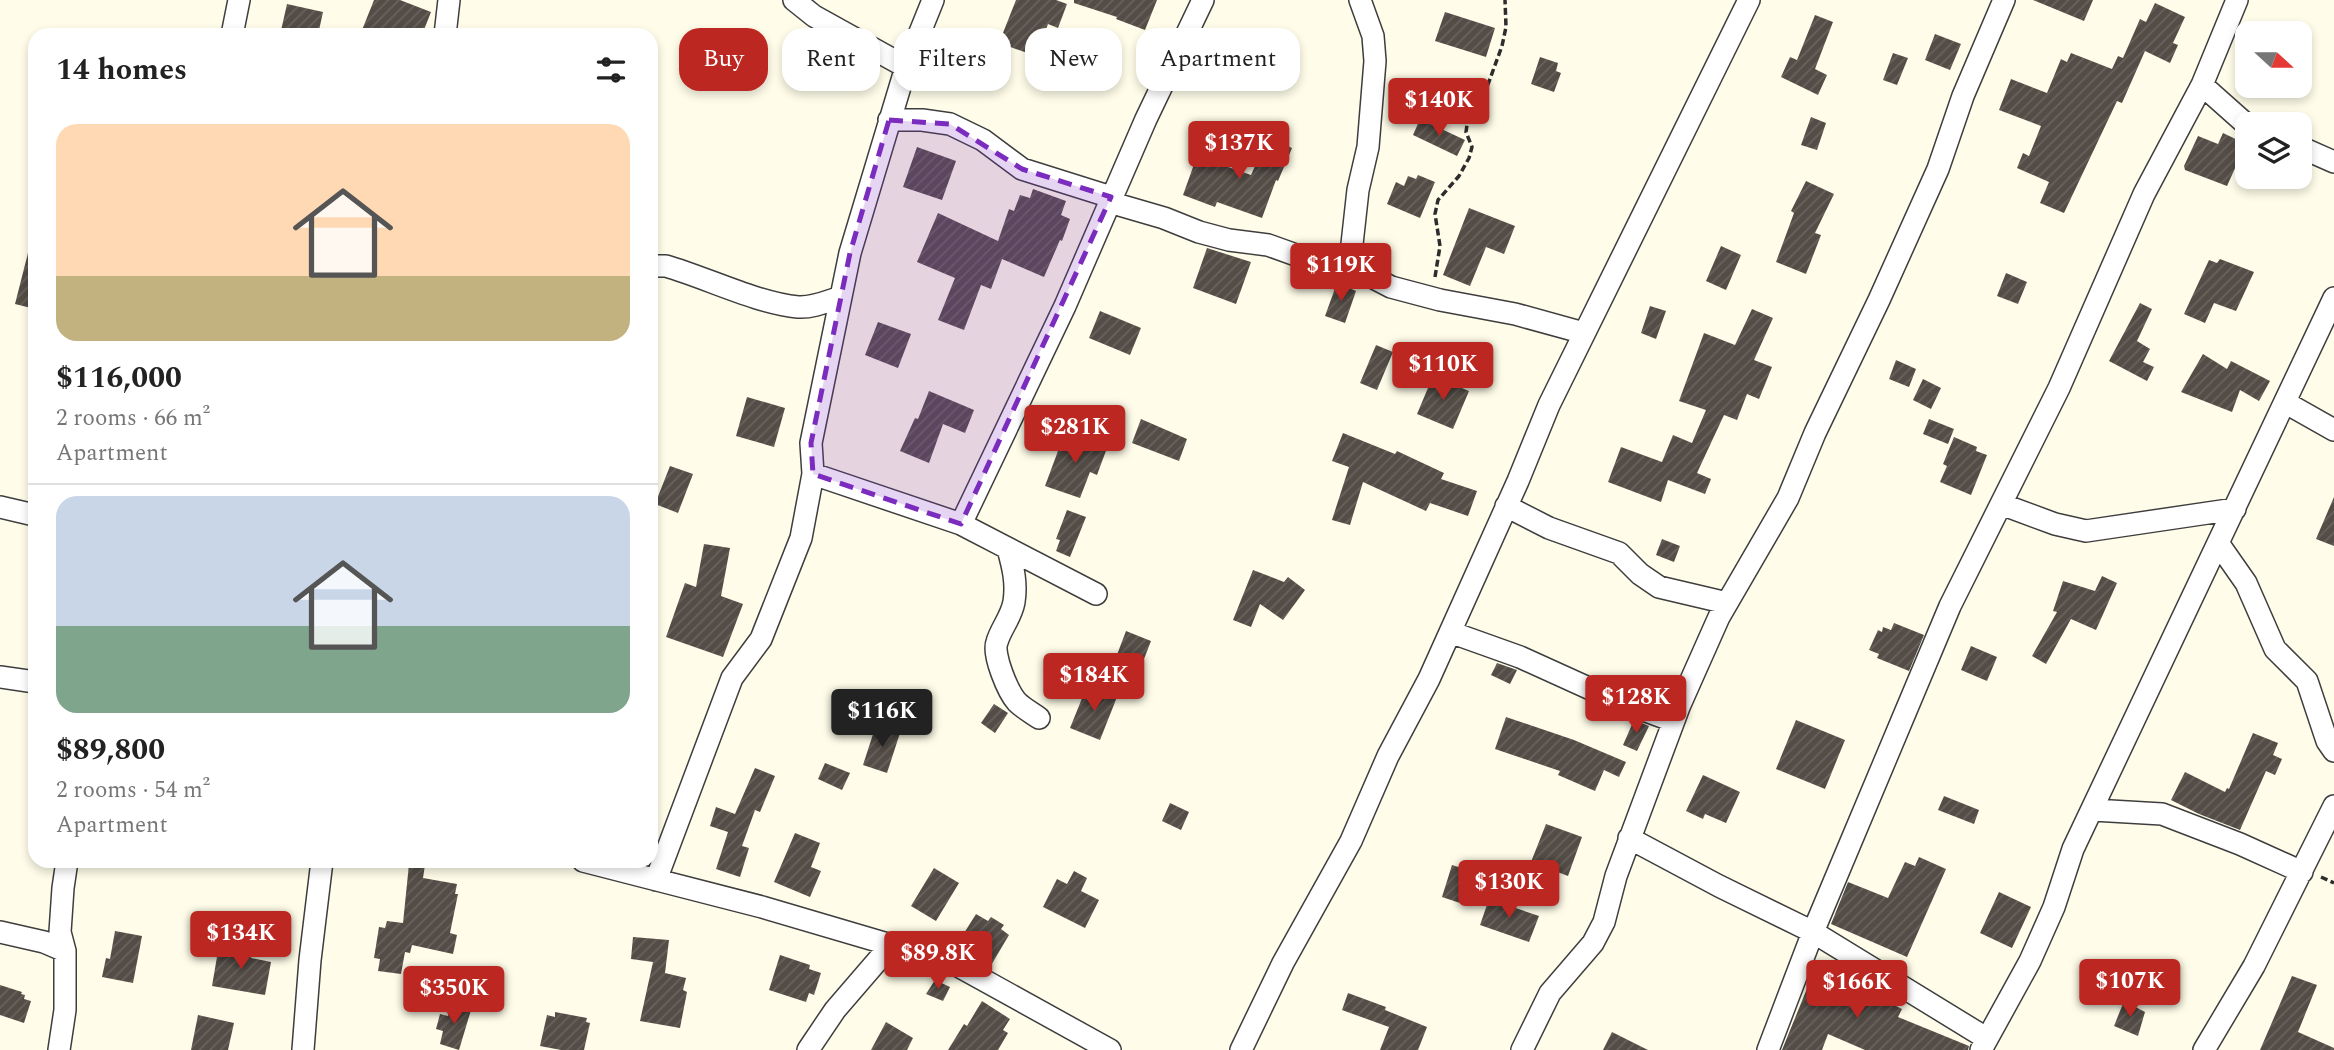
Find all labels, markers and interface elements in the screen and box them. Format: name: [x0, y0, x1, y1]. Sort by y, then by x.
north arrow: [2235, 21, 2312, 98]
map controls: [2235, 21, 2312, 189]
chip: Buy: [679, 28, 768, 91]
chip: Rent: [782, 28, 880, 91]
chip: Filters: [894, 28, 1011, 91]
chip: New: [1025, 28, 1122, 91]
chip: Apartment: [1136, 28, 1300, 91]
text: 14 homes: [56, 47, 187, 93]
icon: filters: [592, 51, 630, 89]
pin: $140K: [1390, 78, 1488, 138]
text: $140K: [1404, 83, 1474, 118]
button: layers: [2235, 112, 2312, 189]
pin: $137K: [1190, 122, 1288, 181]
text: $137K: [1204, 126, 1274, 161]
icon: home: [280, 170, 406, 296]
pin: $119K: [1292, 244, 1390, 303]
text: $119K: [1306, 248, 1376, 283]
pin: $110K: [1394, 342, 1492, 402]
text: $110K: [1408, 347, 1478, 382]
text: $116,000: [56, 355, 182, 401]
text: 2 rooms · 66 m²: [56, 401, 210, 436]
pin: $281K: [1026, 406, 1124, 465]
text: $281K: [1040, 410, 1110, 445]
text: Apartment: [56, 436, 168, 471]
icon: home: [280, 542, 406, 668]
pin: $184K: [1045, 654, 1143, 713]
text: $184K: [1059, 658, 1129, 693]
pin: $128K: [1587, 676, 1685, 735]
text: $128K: [1601, 680, 1671, 715]
pin: $116K: [833, 690, 931, 749]
text: $116K: [847, 694, 917, 729]
text: $89,800: [56, 727, 165, 773]
text: 2 rooms · 54 m²: [56, 773, 210, 808]
text: Apartment: [56, 808, 168, 843]
pin: $130K: [1460, 860, 1558, 920]
text: $130K: [1474, 865, 1544, 900]
pin: $134K: [192, 912, 290, 971]
text: $134K: [206, 916, 276, 951]
pin: $89.8K: [881, 932, 995, 991]
text: $89.8K: [900, 936, 976, 971]
pin: $166K: [1808, 960, 1906, 1020]
pin: $107K: [2081, 960, 2179, 1019]
text: $107K: [2095, 964, 2165, 999]
text: $166K: [1822, 965, 1892, 1000]
pin: $350K: [405, 967, 503, 1026]
text: $350K: [419, 971, 489, 1006]

